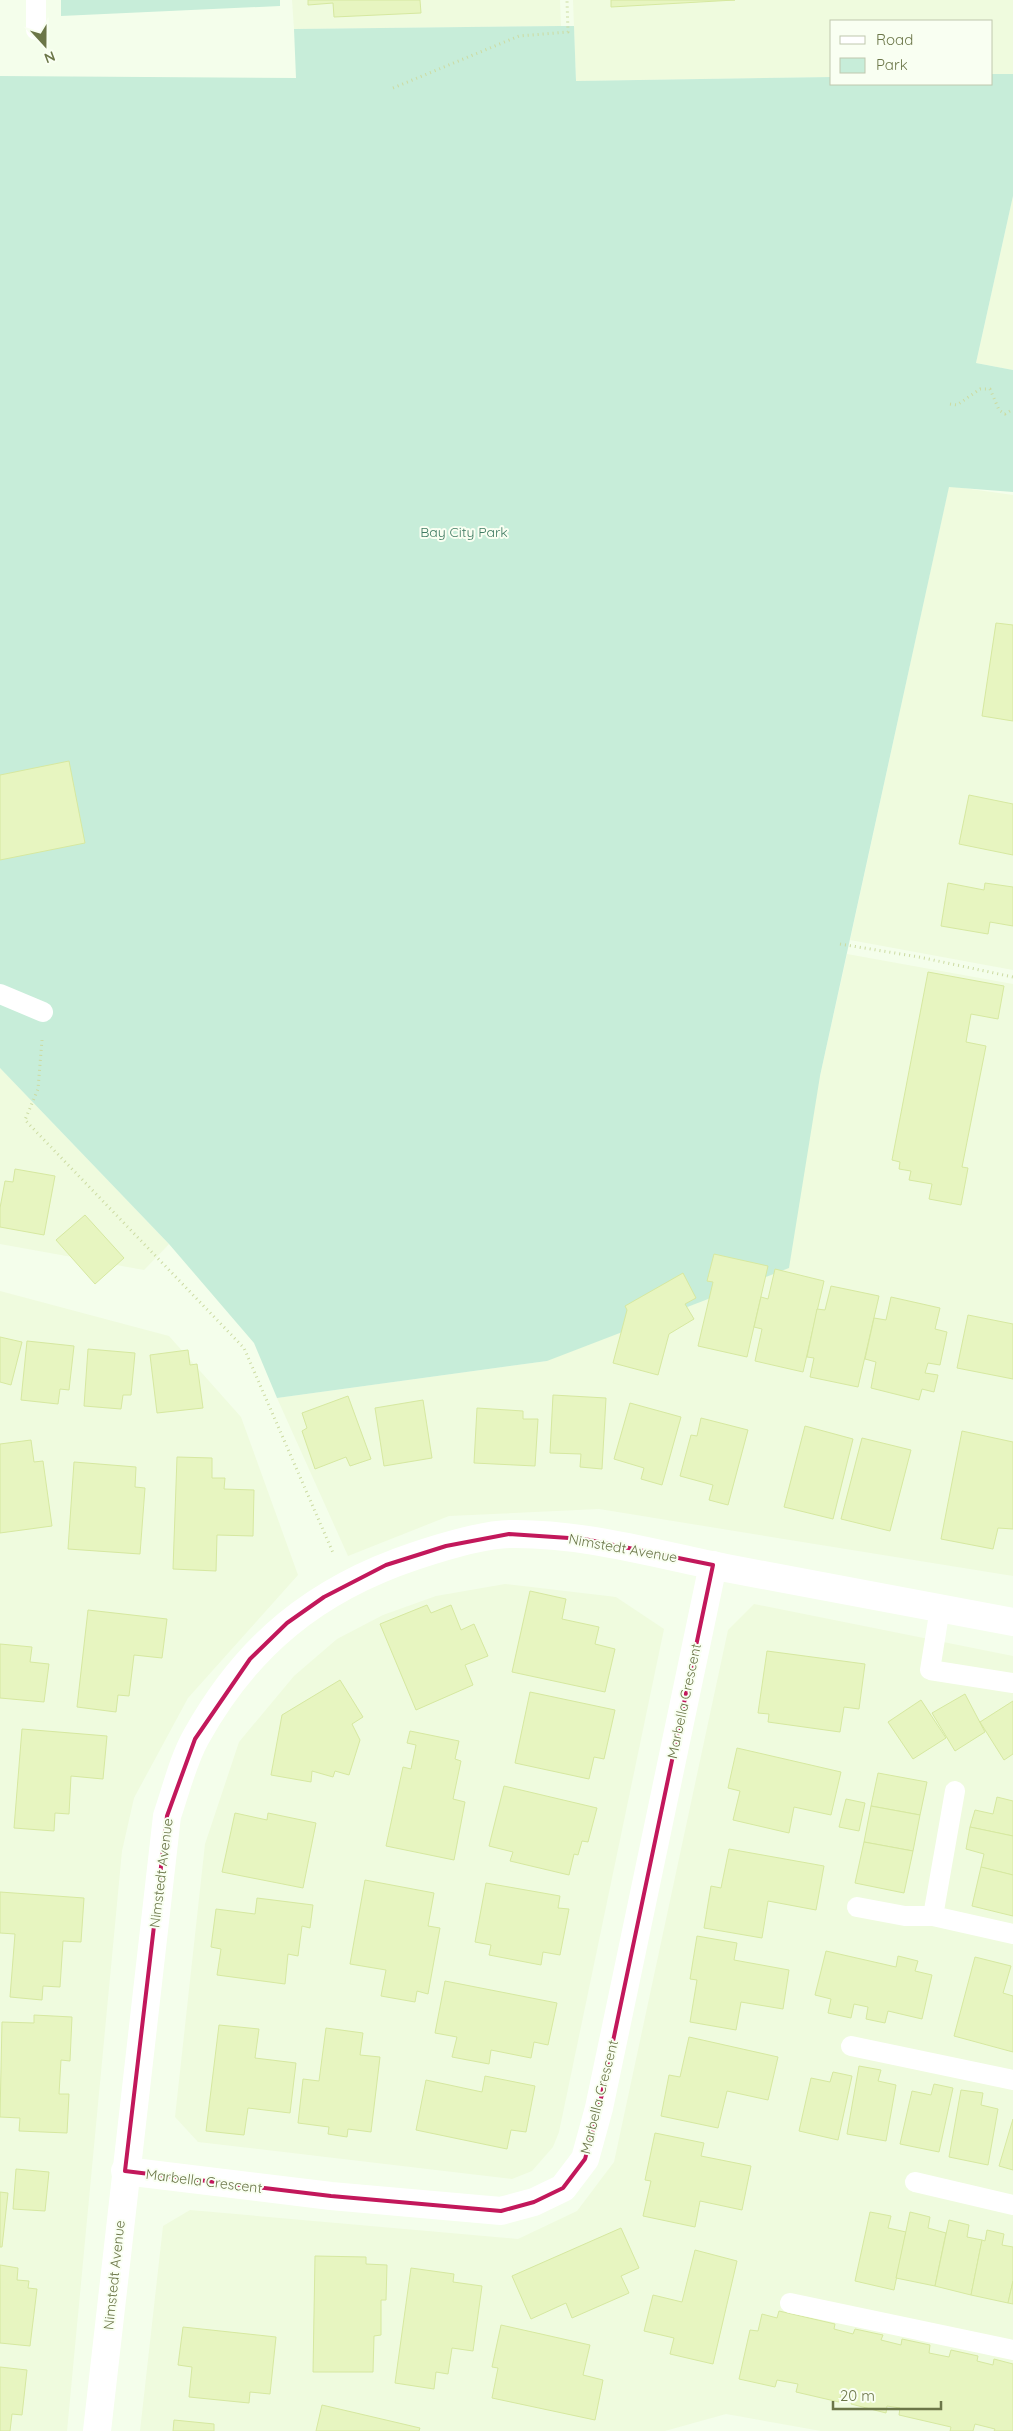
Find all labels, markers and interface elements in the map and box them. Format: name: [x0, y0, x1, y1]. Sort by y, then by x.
north arrow: [20, 20, 70, 70]
legend: [830, 20, 993, 85]
text: Road: [876, 30, 913, 49]
text: N: [42, 47, 58, 67]
text: Park: [876, 55, 908, 74]
park label: Bay City Park: [420, 523, 508, 541]
street label: Nimstedt Avenue: [567, 1530, 679, 1566]
street label: Marbella Crescent: [663, 1642, 705, 1760]
street label: Nimstedt Avenue: [145, 1817, 177, 1929]
street label: Marbella Crescent: [576, 2038, 622, 2156]
street label: Marbella Crescent: [145, 2165, 264, 2197]
street label: Nimstedt Avenue: [99, 2219, 129, 2331]
scale bar: [833, 2378, 940, 2410]
text: 20 m: [840, 2386, 875, 2405]

